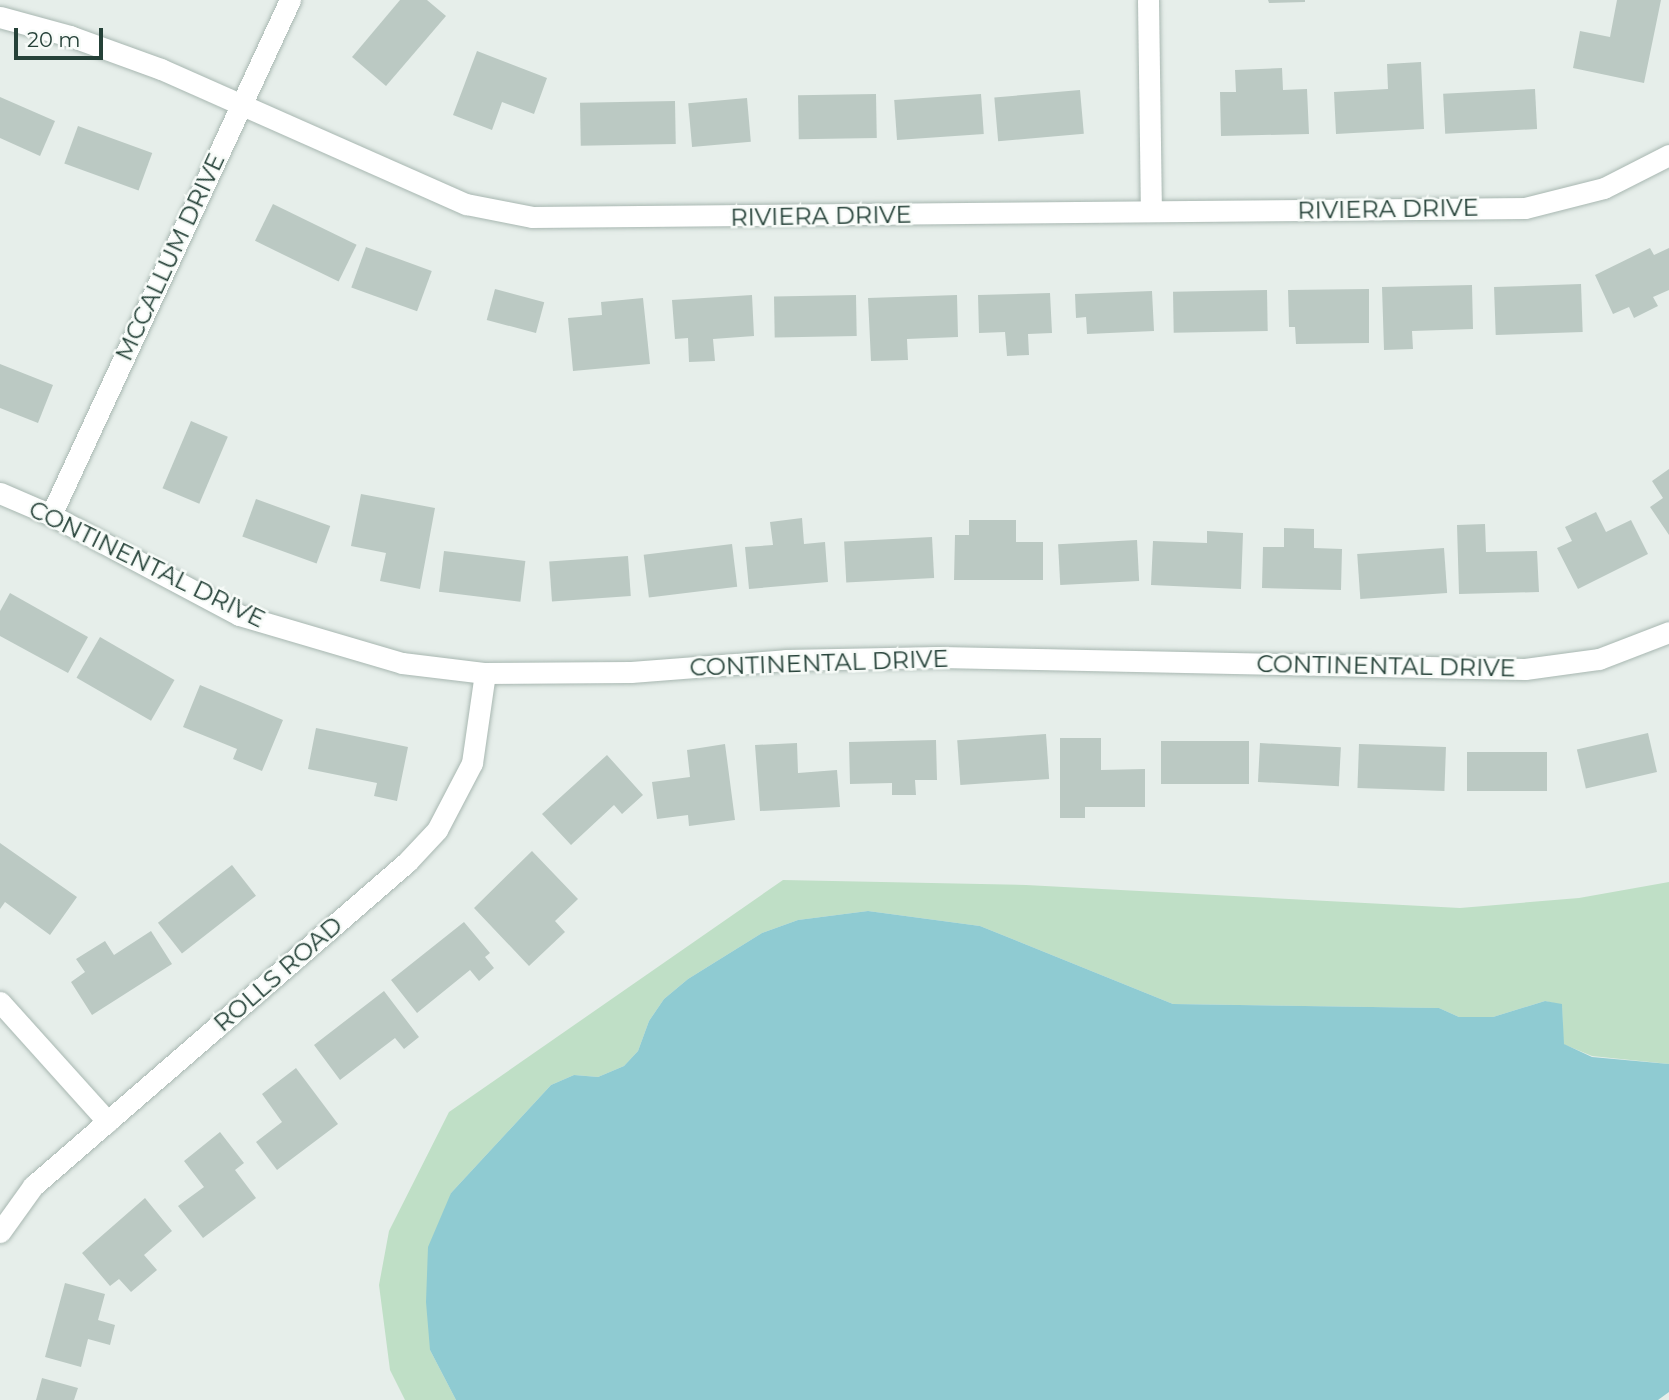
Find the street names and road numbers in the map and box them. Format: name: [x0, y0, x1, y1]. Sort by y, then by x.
street label: MCCALLUM DRIVE: [109, 149, 231, 365]
street label: RIVIERA DRIVE: [1297, 193, 1479, 225]
street label: RIVIERA DRIVE: [730, 200, 912, 232]
street label: CONTINENTAL DRIVE: [24, 494, 270, 634]
street label: CONTINENTAL DRIVE: [689, 644, 949, 682]
street label: CONTINENTAL DRIVE: [1256, 649, 1516, 683]
street label: ROLLS ROAD: [208, 910, 348, 1038]

